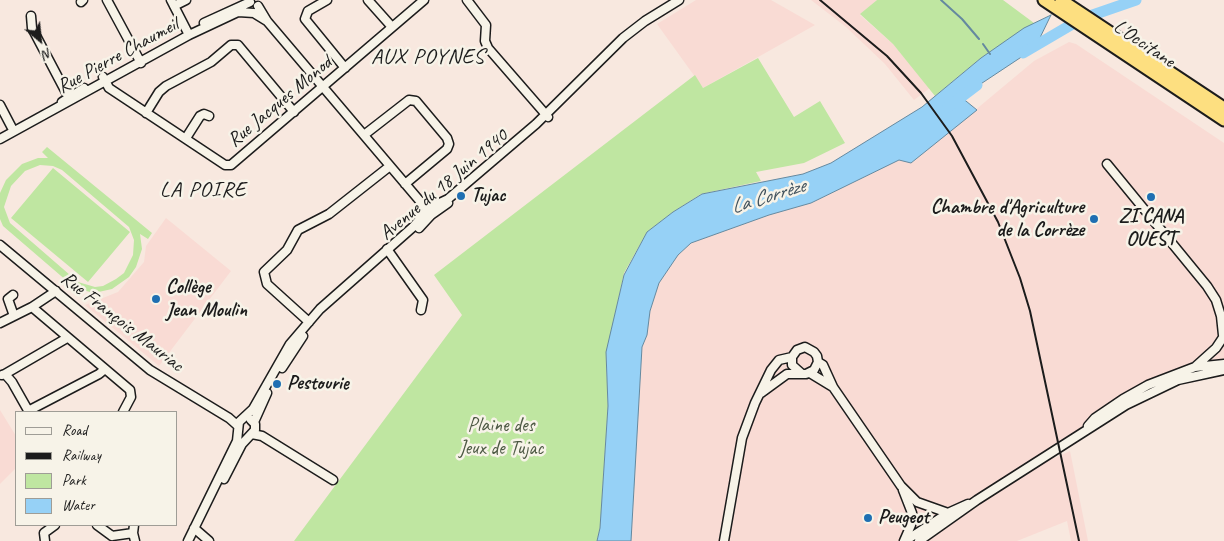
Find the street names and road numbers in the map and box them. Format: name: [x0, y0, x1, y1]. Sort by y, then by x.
street label: Rue Pierre Chaumeil: [53, 13, 183, 99]
street label: L'Occitane: [1109, 15, 1179, 73]
street label: Rue Jacques Monod: [223, 51, 337, 153]
street label: Avenue du 18 Juin 1940: [375, 124, 513, 246]
street label: Rue François Mauriac: [56, 267, 188, 377]

